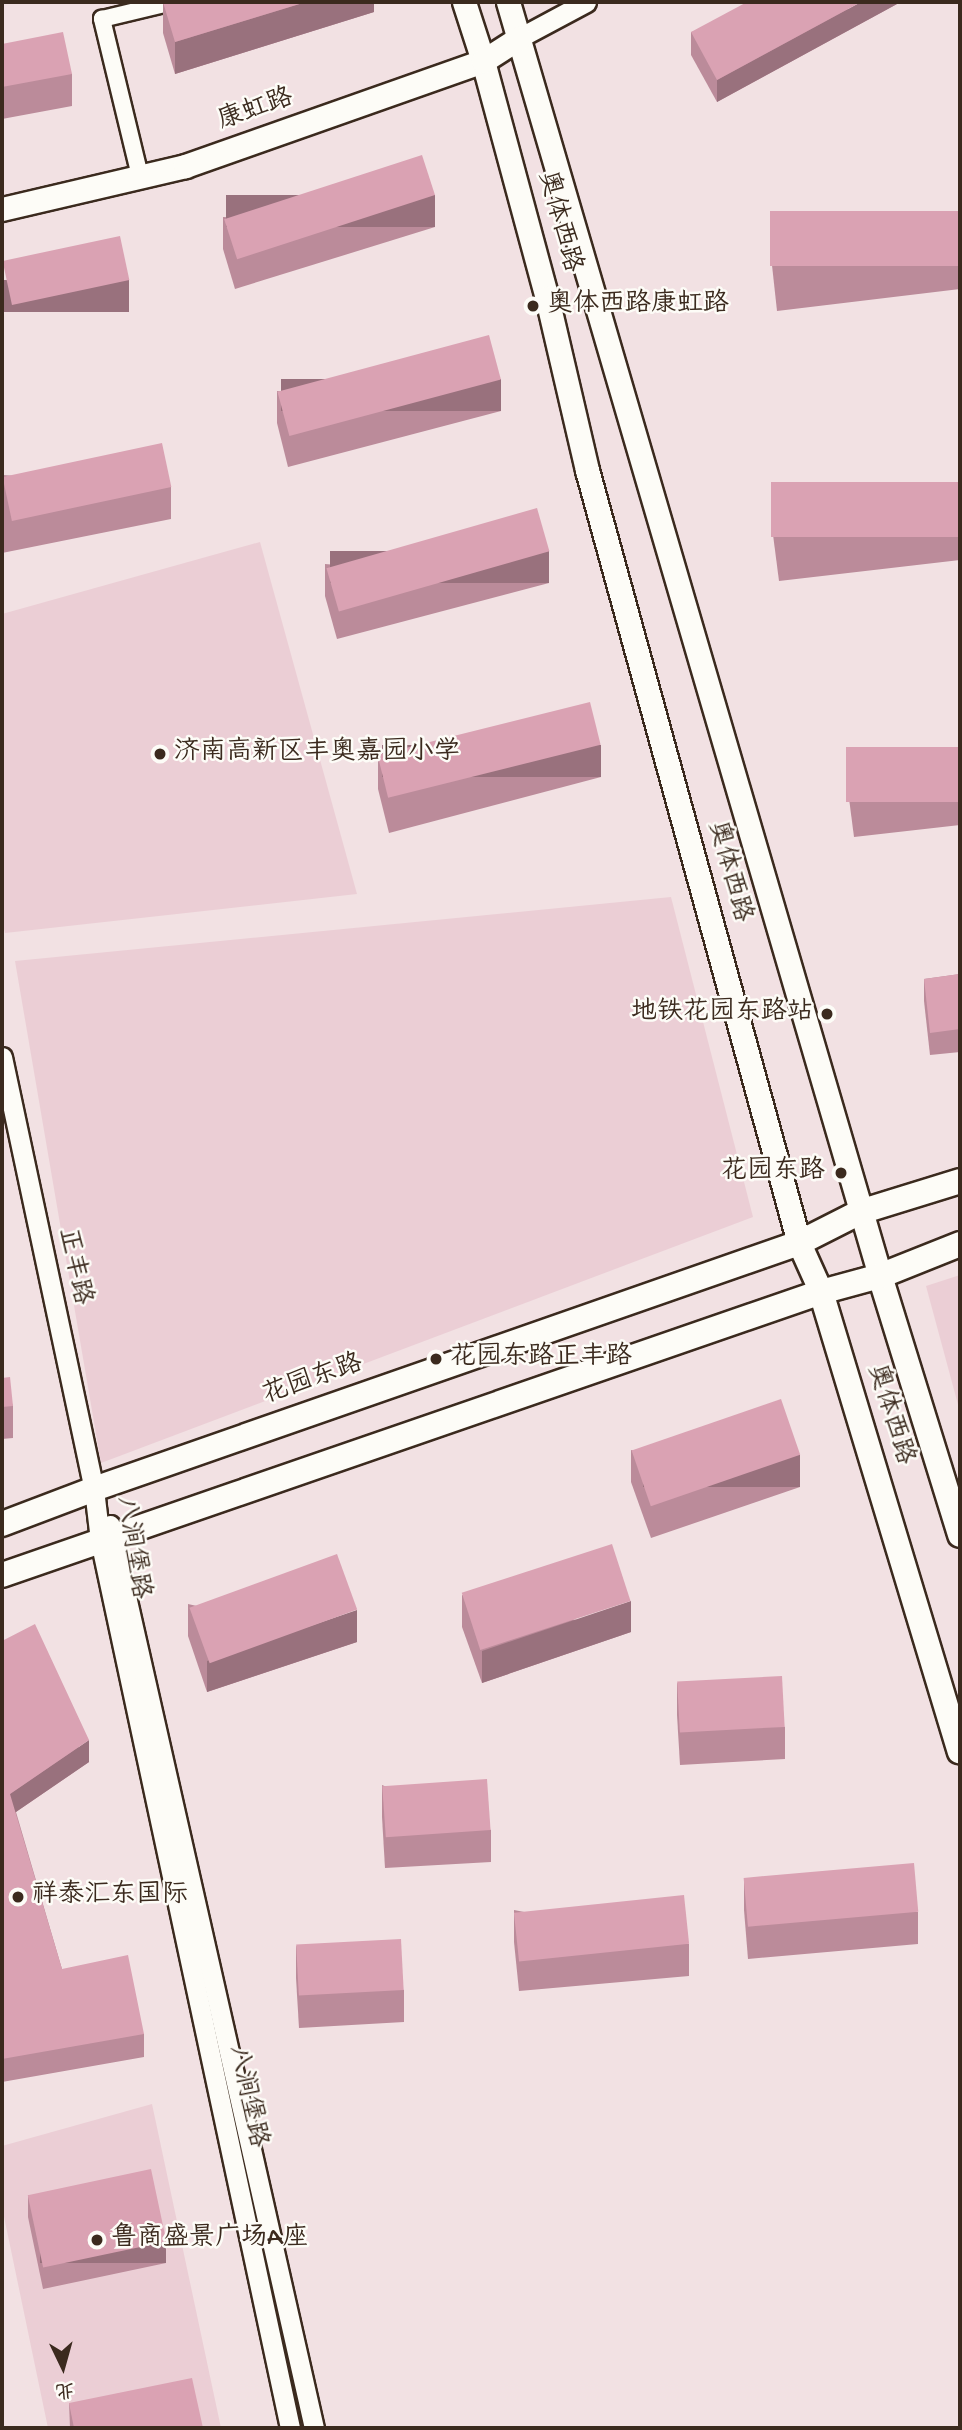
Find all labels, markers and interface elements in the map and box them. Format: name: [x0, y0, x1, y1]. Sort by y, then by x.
street label: 康虹路: [214, 84, 298, 138]
street label: 奥体西路: [529, 168, 587, 276]
place label: 奥体西路康虹路: [547, 290, 729, 322]
marker: 奥体西路康虹路: [525, 298, 541, 314]
place label: 济南高新区丰奥嘉园小学: [174, 738, 460, 770]
marker: 济南高新区丰奥嘉园小学: [152, 746, 168, 762]
street label: 奥体西路: [699, 818, 757, 926]
place label: 地铁花园东路站: [631, 998, 813, 1030]
marker: 地铁花园东路站: [819, 1006, 835, 1022]
place label: 花园东路: [721, 1157, 825, 1189]
marker: 花园东路: [831, 1163, 851, 1183]
street label: 正丰路: [50, 1226, 96, 1308]
place label: 花园东路正丰路: [450, 1343, 632, 1375]
street label: 花园东路: [259, 1349, 367, 1413]
marker: 花园东路正丰路: [428, 1351, 444, 1367]
street label: 奥体西路: [859, 1361, 919, 1469]
street label: 八涧堡路: [107, 1494, 155, 1602]
place label: 祥泰汇东国际: [32, 1881, 188, 1913]
marker: 祥泰汇东国际: [10, 1889, 26, 1905]
street label: 八涧堡路: [220, 2043, 272, 2151]
place label: 鲁商盛景广场A座: [111, 2224, 308, 2256]
marker: 鲁商盛景广场A座: [89, 2232, 105, 2248]
north arrow: [28, 2332, 98, 2402]
text: 北: [54, 2376, 75, 2401]

